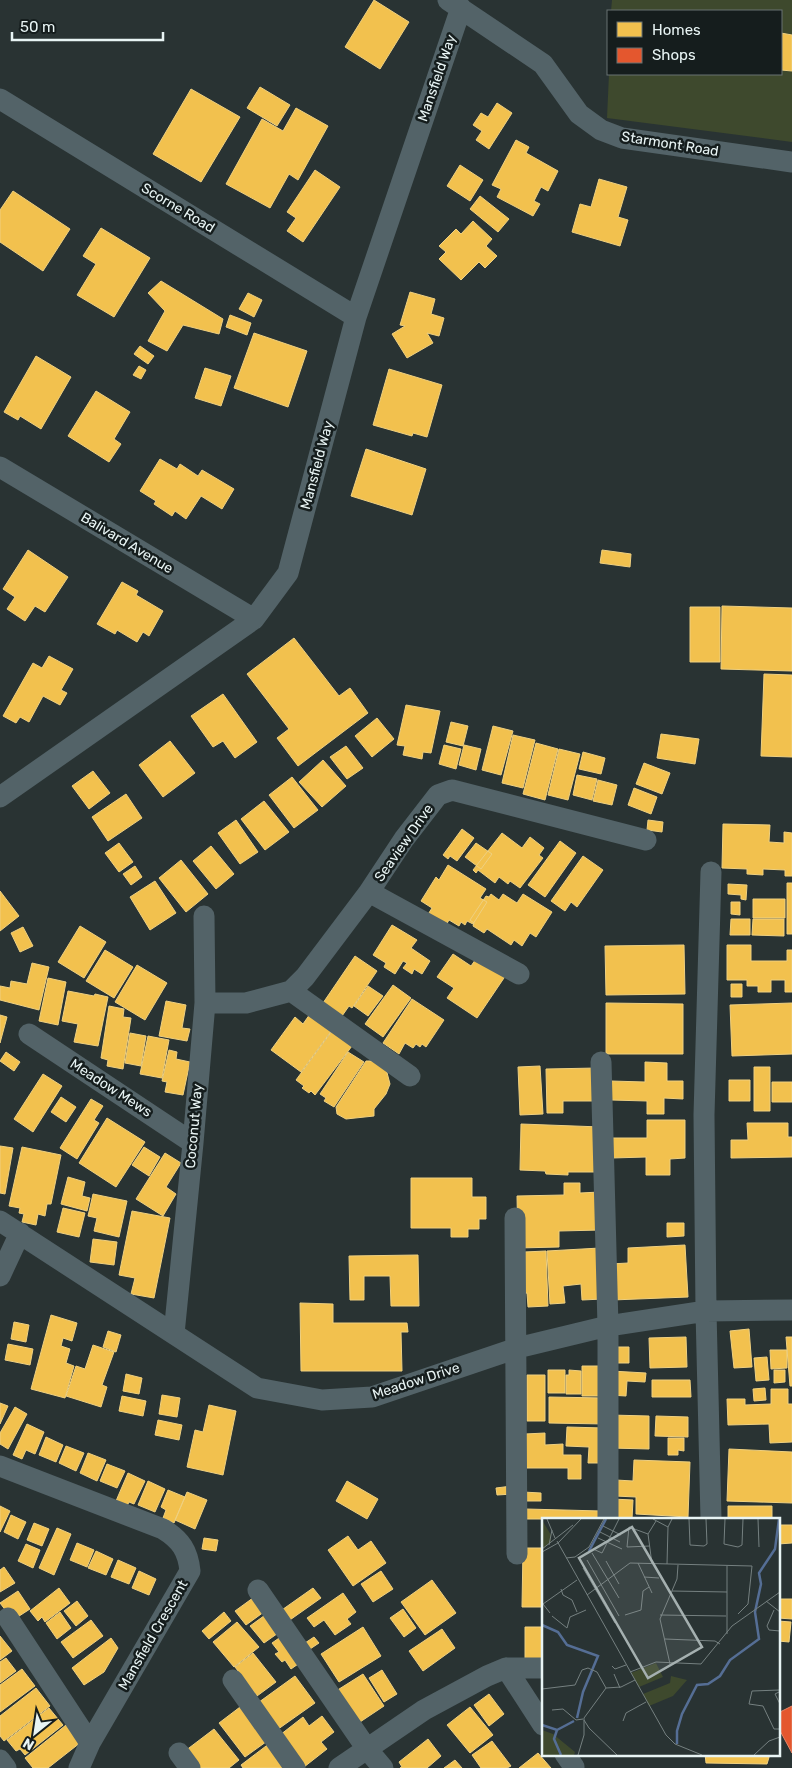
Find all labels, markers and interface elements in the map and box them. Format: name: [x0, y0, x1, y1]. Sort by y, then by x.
scale bar: [12, 10, 164, 42]
legend: [607, 10, 782, 75]
text: 50 m: [20, 18, 55, 36]
text: Homes: [652, 21, 701, 39]
street label: Mansfield Way: [414, 32, 460, 124]
text: Shops: [652, 46, 696, 64]
street label: Starmont Road: [620, 128, 720, 160]
street label: Scorne Road: [138, 179, 218, 237]
street label: Mansfield Way: [297, 419, 337, 511]
street label: Balivard Avenue: [78, 509, 176, 577]
street label: Seaview Drive: [371, 801, 437, 885]
street label: Meadow Mews: [67, 1055, 155, 1121]
street label: Coconut Way: [182, 1083, 206, 1169]
street label: Meadow Drive: [370, 1359, 462, 1403]
inset map: [542, 1518, 780, 1756]
street label: Mansfield Crescent: [115, 1577, 192, 1693]
north arrow: [10, 1708, 60, 1758]
text: N: [20, 1734, 37, 1754]

